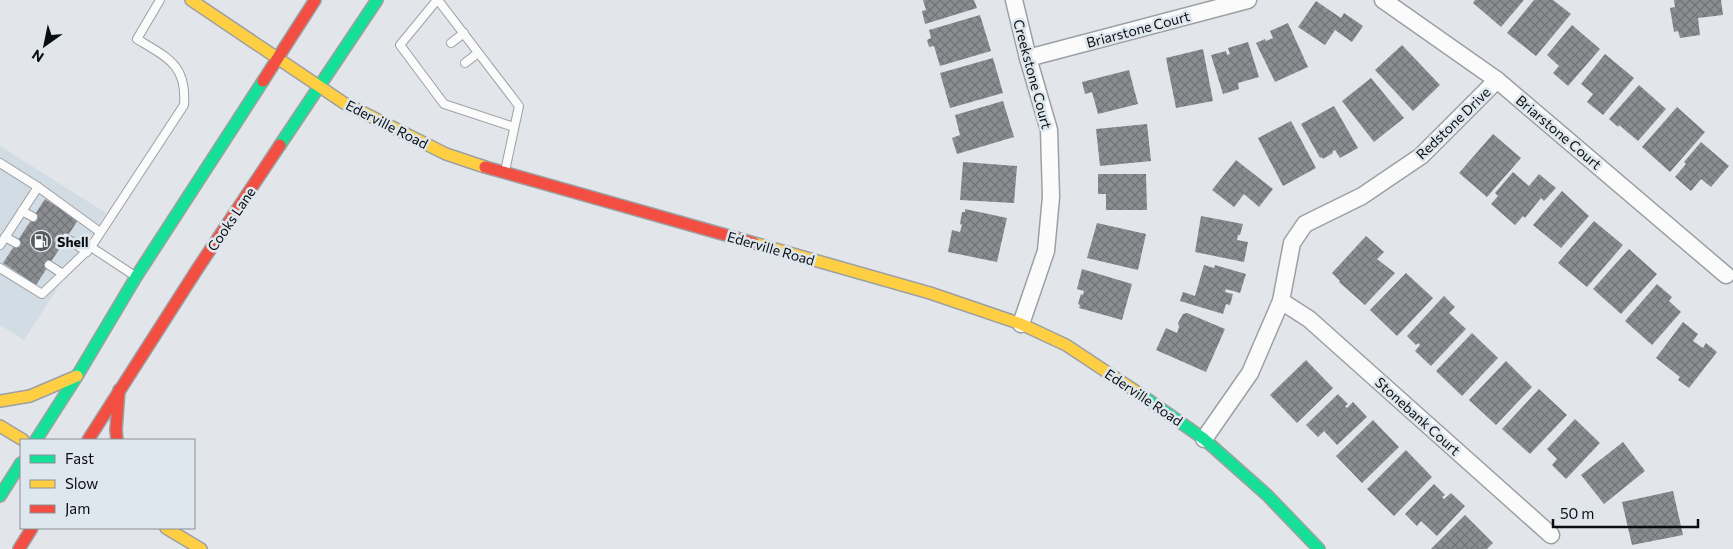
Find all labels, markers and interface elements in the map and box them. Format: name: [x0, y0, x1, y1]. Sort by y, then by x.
street label: Briarstone Court: [1084, 7, 1192, 51]
street label: Creekstone Court: [1010, 17, 1056, 131]
north arrow: [20, 20, 70, 70]
text: N: [29, 46, 47, 66]
street label: Redstone Drive: [1412, 83, 1494, 163]
street label: Briarstone Court: [1513, 91, 1605, 173]
street label: Ederville Road: [343, 96, 431, 152]
street label: Cooks Lane: [203, 184, 259, 254]
street label: Ederville Road: [725, 227, 817, 269]
fuel station icon: Shell: [29, 229, 53, 253]
place label: Shell: [57, 233, 89, 250]
street label: Ederville Road: [1102, 365, 1186, 429]
street label: Stonebank Court: [1372, 373, 1464, 459]
legend: [20, 439, 195, 529]
text: Fast: [65, 449, 94, 467]
text: Slow: [65, 474, 98, 492]
scale bar: [1553, 496, 1698, 528]
text: Jam: [65, 499, 90, 517]
text: 50 m: [1560, 504, 1594, 522]

